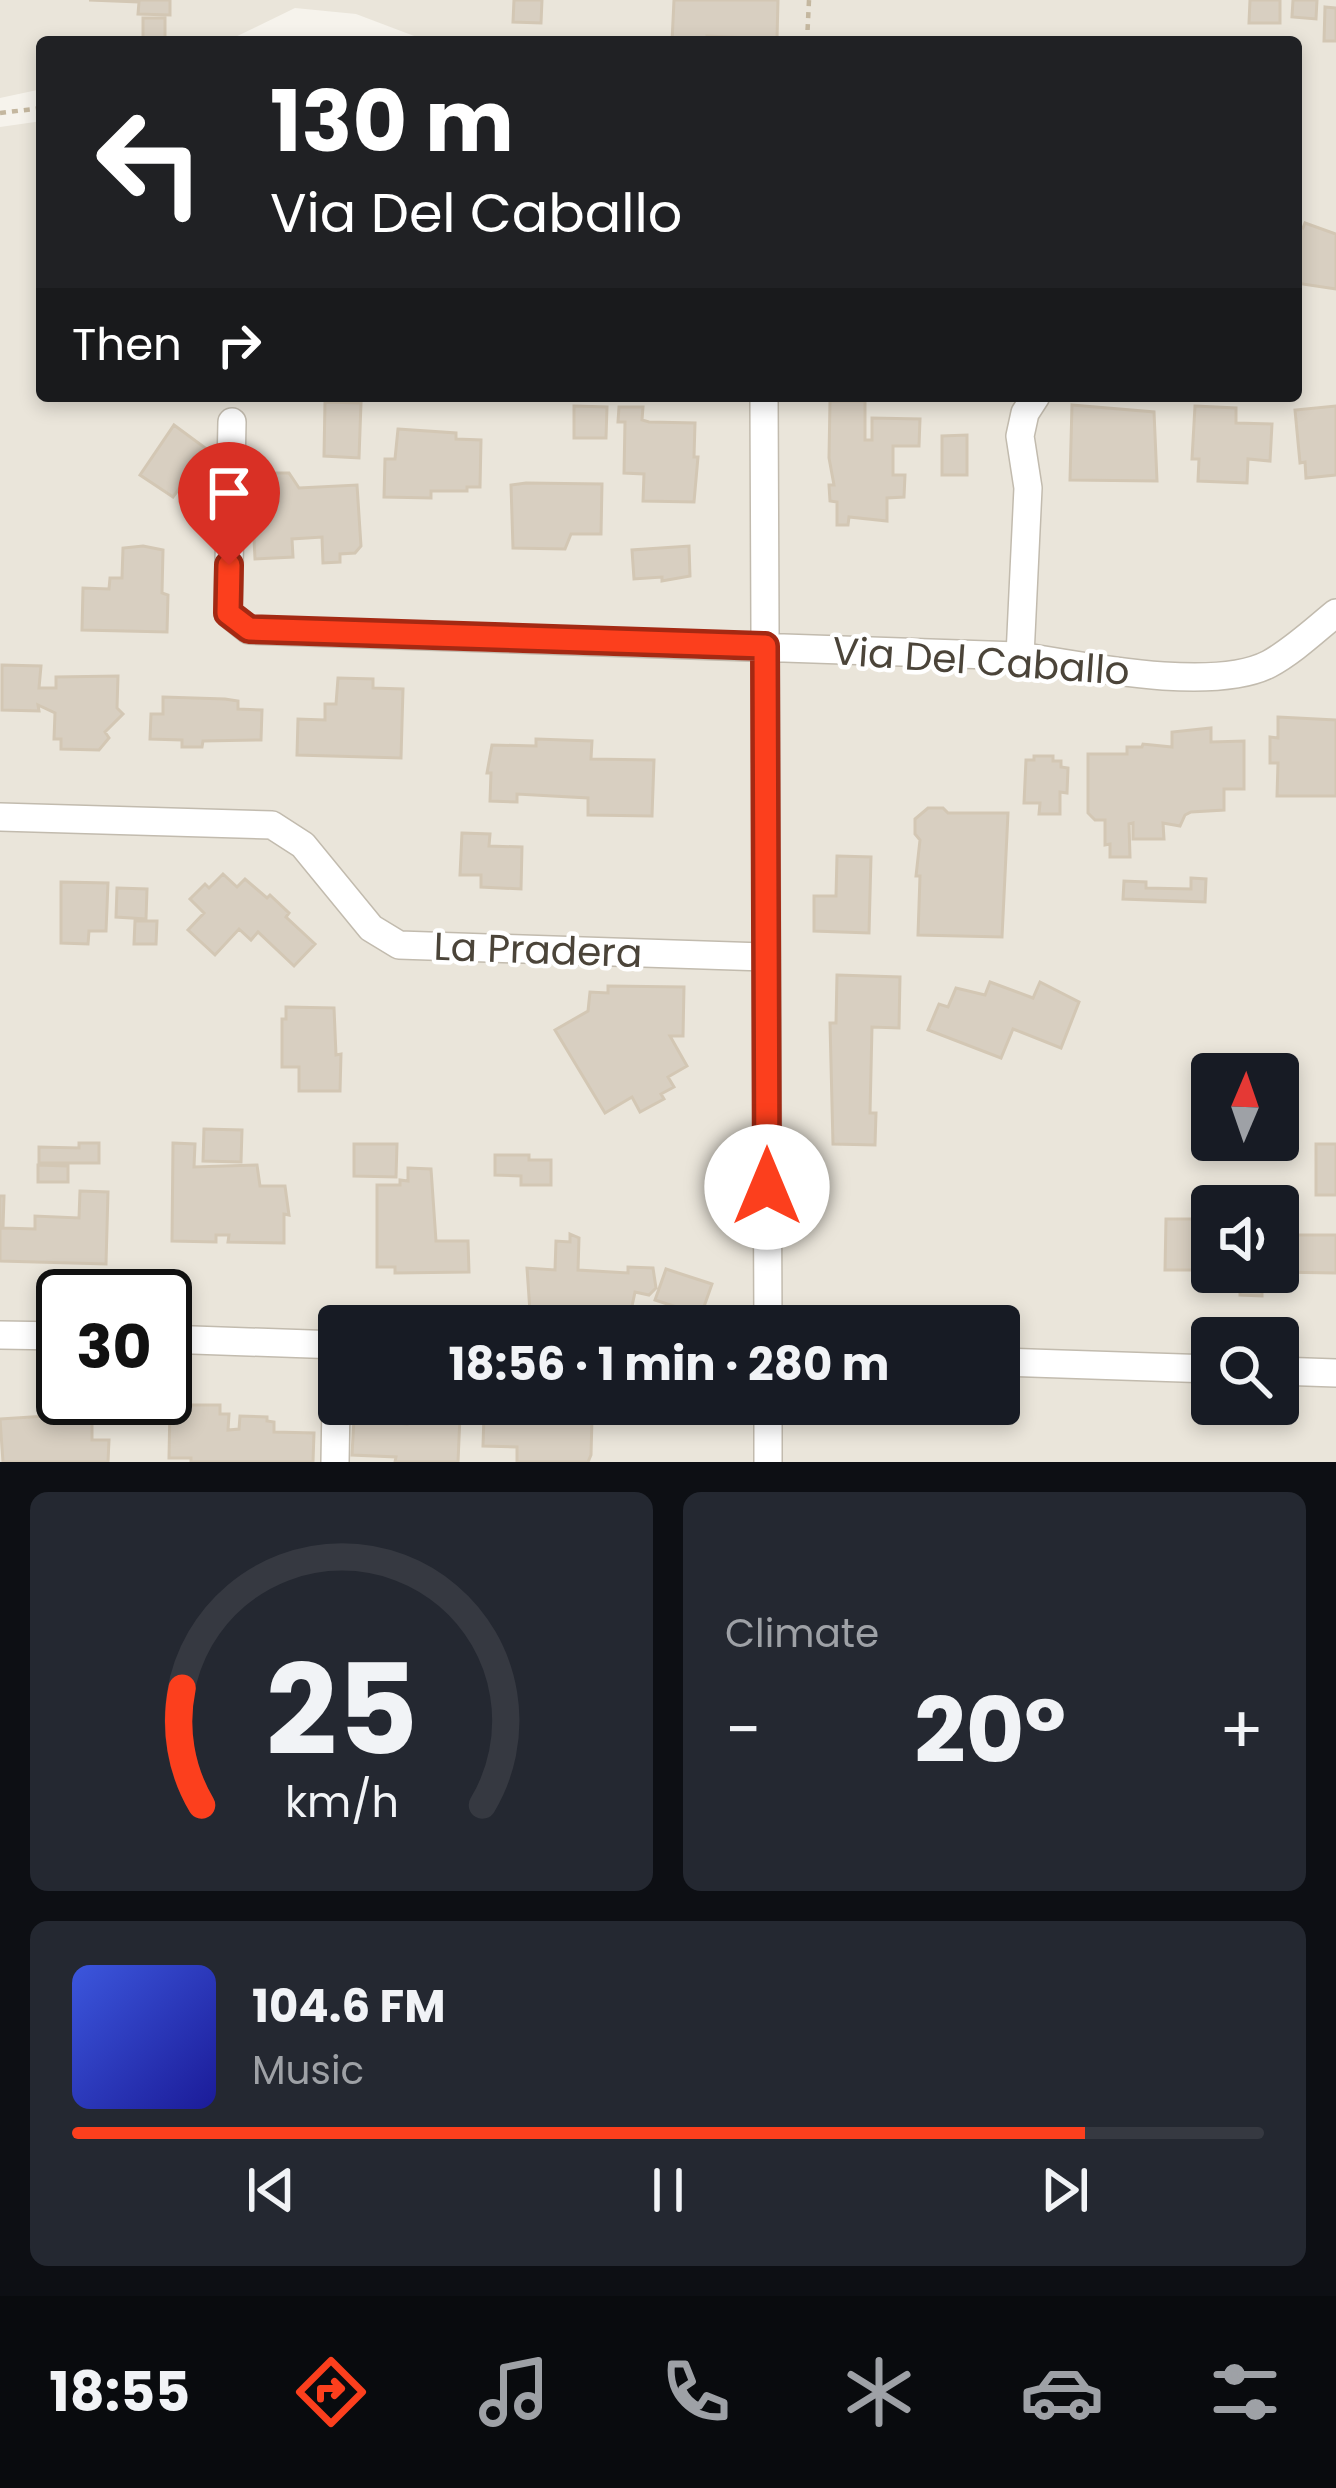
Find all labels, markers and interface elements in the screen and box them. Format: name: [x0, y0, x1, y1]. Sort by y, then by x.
text: 130 m: [270, 63, 514, 180]
icon: left: [72, 84, 228, 240]
text: Via Del Caballo: [270, 175, 682, 251]
icon: right: [206, 312, 272, 378]
text: Then: [72, 313, 182, 376]
pin: [178, 442, 280, 565]
icon: arrive: [196, 460, 262, 526]
street label: Via Del Caballo: [831, 623, 1131, 699]
street label: La Pradera: [433, 919, 643, 981]
north arrow: [1191, 1053, 1299, 1161]
map controls: [1191, 1053, 1299, 1425]
position arrow: [704, 1124, 830, 1250]
button: sound: [1191, 1185, 1299, 1293]
speed limit sign: 30: [36, 1269, 192, 1425]
button: search: [1191, 1317, 1299, 1425]
text: 18:56 · 1 min · 280 m: [449, 1333, 889, 1396]
text: Climate: [725, 1606, 879, 1661]
text: 25: [265, 1623, 418, 1798]
text: 20°: [914, 1667, 1066, 1794]
text: −: [725, 1684, 761, 1776]
text: +: [1219, 1684, 1264, 1776]
text: km/h: [284, 1771, 399, 1831]
text: 104.6 FM: [252, 1975, 446, 2038]
text: Music: [252, 2043, 364, 2098]
icon: previous: [238, 2157, 304, 2223]
icon: pause: [635, 2157, 701, 2223]
icon: next: [1032, 2157, 1098, 2223]
icon: directions: [289, 2350, 373, 2434]
icon: music: [472, 2350, 556, 2434]
icon: phone: [654, 2350, 738, 2434]
icon: climate: [837, 2350, 921, 2434]
icon: car: [1020, 2350, 1104, 2434]
icon: filters: [1203, 2350, 1287, 2434]
text: 18:55: [49, 2354, 190, 2430]

